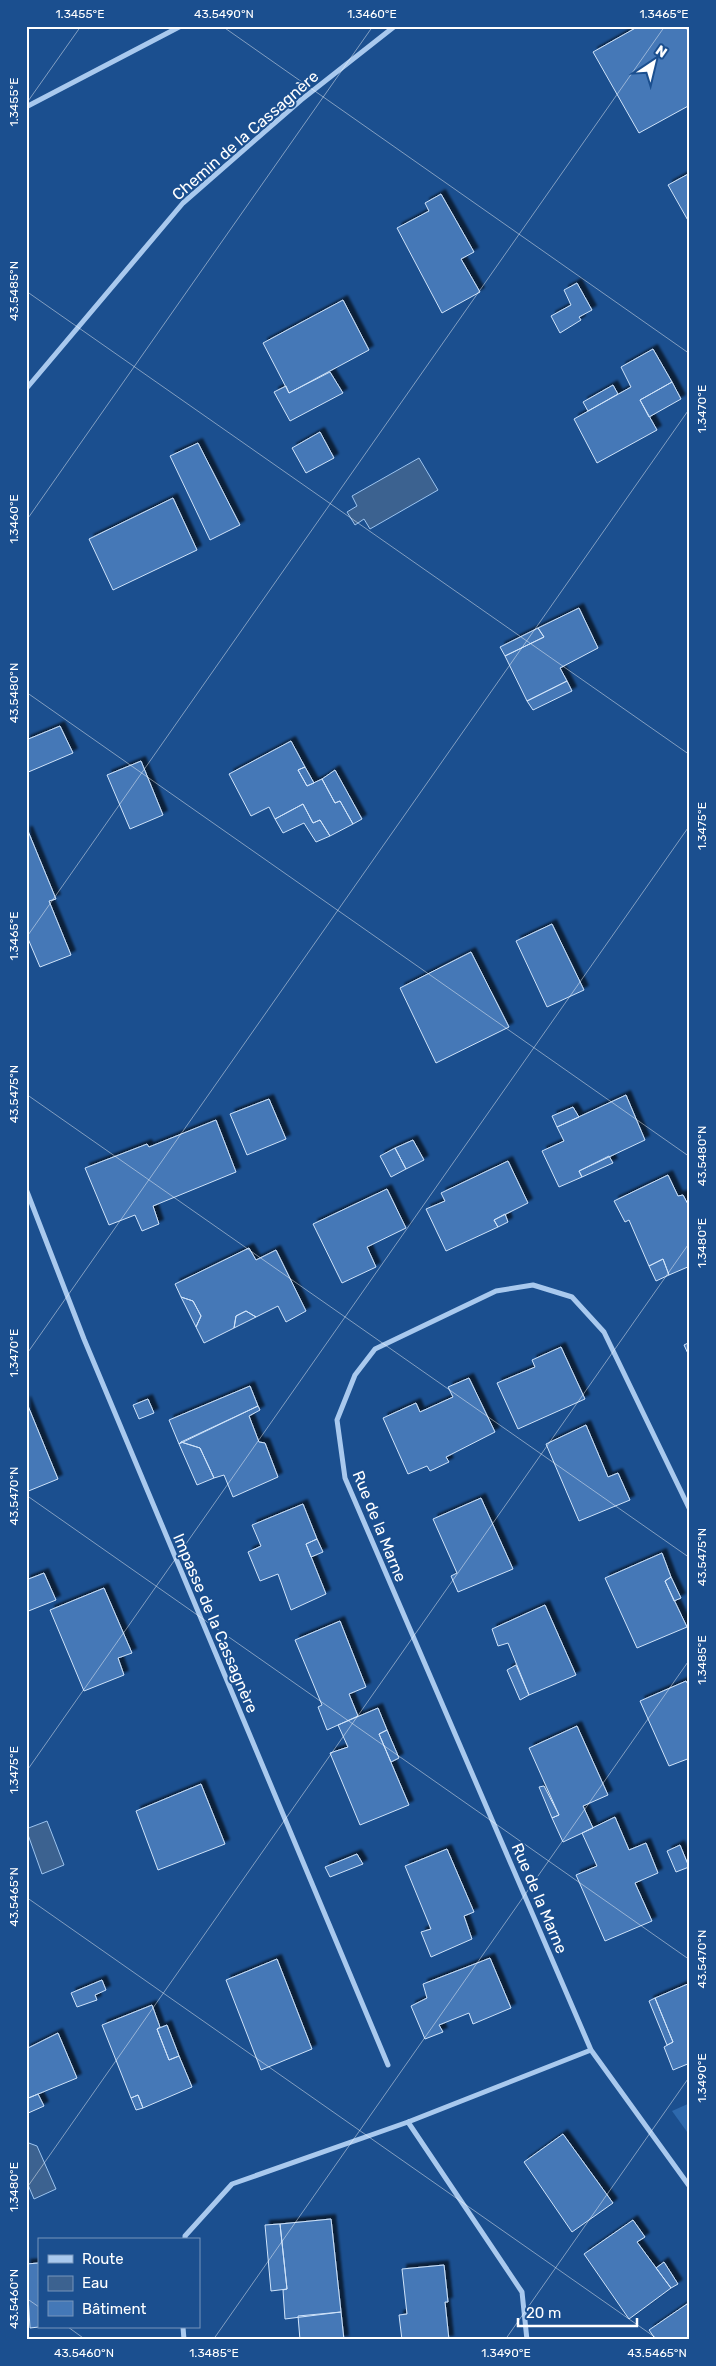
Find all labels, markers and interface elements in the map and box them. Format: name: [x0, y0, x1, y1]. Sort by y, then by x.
text: 1.3455°E: [55, 7, 105, 21]
text: 43.5490°N: [194, 7, 254, 21]
text: 1.3460°E: [347, 7, 397, 21]
text: 1.3465°E: [639, 7, 689, 21]
north arrow: [628, 38, 678, 88]
text: N: [652, 42, 670, 62]
street label: Chemin de la Cassagnère: [168, 67, 322, 204]
text: 1.3455°E: [7, 77, 21, 127]
text: 43.5485°N: [7, 261, 21, 321]
text: 1.3470°E: [695, 385, 709, 433]
text: 1.3460°E: [7, 494, 21, 544]
text: 43.5480°N: [7, 663, 21, 723]
text: 1.3475°E: [695, 802, 709, 850]
text: 1.3465°E: [7, 911, 21, 961]
text: 43.5475°N: [7, 1065, 21, 1123]
text: 43.5480°N: [695, 1126, 709, 1186]
text: 1.3480°E: [695, 1218, 709, 1268]
text: 1.3470°E: [7, 1329, 21, 1377]
text: 43.5470°N: [7, 1467, 21, 1525]
street label: Rue de la Marne: [349, 1468, 411, 1585]
text: 43.5475°N: [695, 1528, 709, 1586]
street label: Impasse de la Cassagnère: [169, 1531, 262, 1716]
text: 1.3485°E: [695, 1635, 709, 1685]
text: 1.3475°E: [7, 1746, 21, 1794]
street label: Rue de la Marne: [508, 1840, 571, 1956]
text: 43.5465°N: [7, 1867, 21, 1927]
text: 43.5470°N: [695, 1930, 709, 1988]
text: 1.3490°E: [695, 2053, 709, 2103]
text: 1.3480°E: [7, 2162, 21, 2212]
legend: [38, 2238, 200, 2328]
text: Route: [82, 2250, 124, 2268]
text: 43.5460°N: [7, 2269, 21, 2329]
text: Eau: [82, 2274, 108, 2292]
scale bar: [518, 2296, 637, 2328]
text: Bâtiment: [82, 2300, 146, 2318]
text: 20 m: [526, 2304, 561, 2322]
text: 43.5460°N: [54, 2346, 114, 2360]
text: 1.3485°E: [189, 2346, 239, 2360]
text: 1.3490°E: [481, 2346, 531, 2360]
text: 43.5465°N: [627, 2346, 687, 2360]

